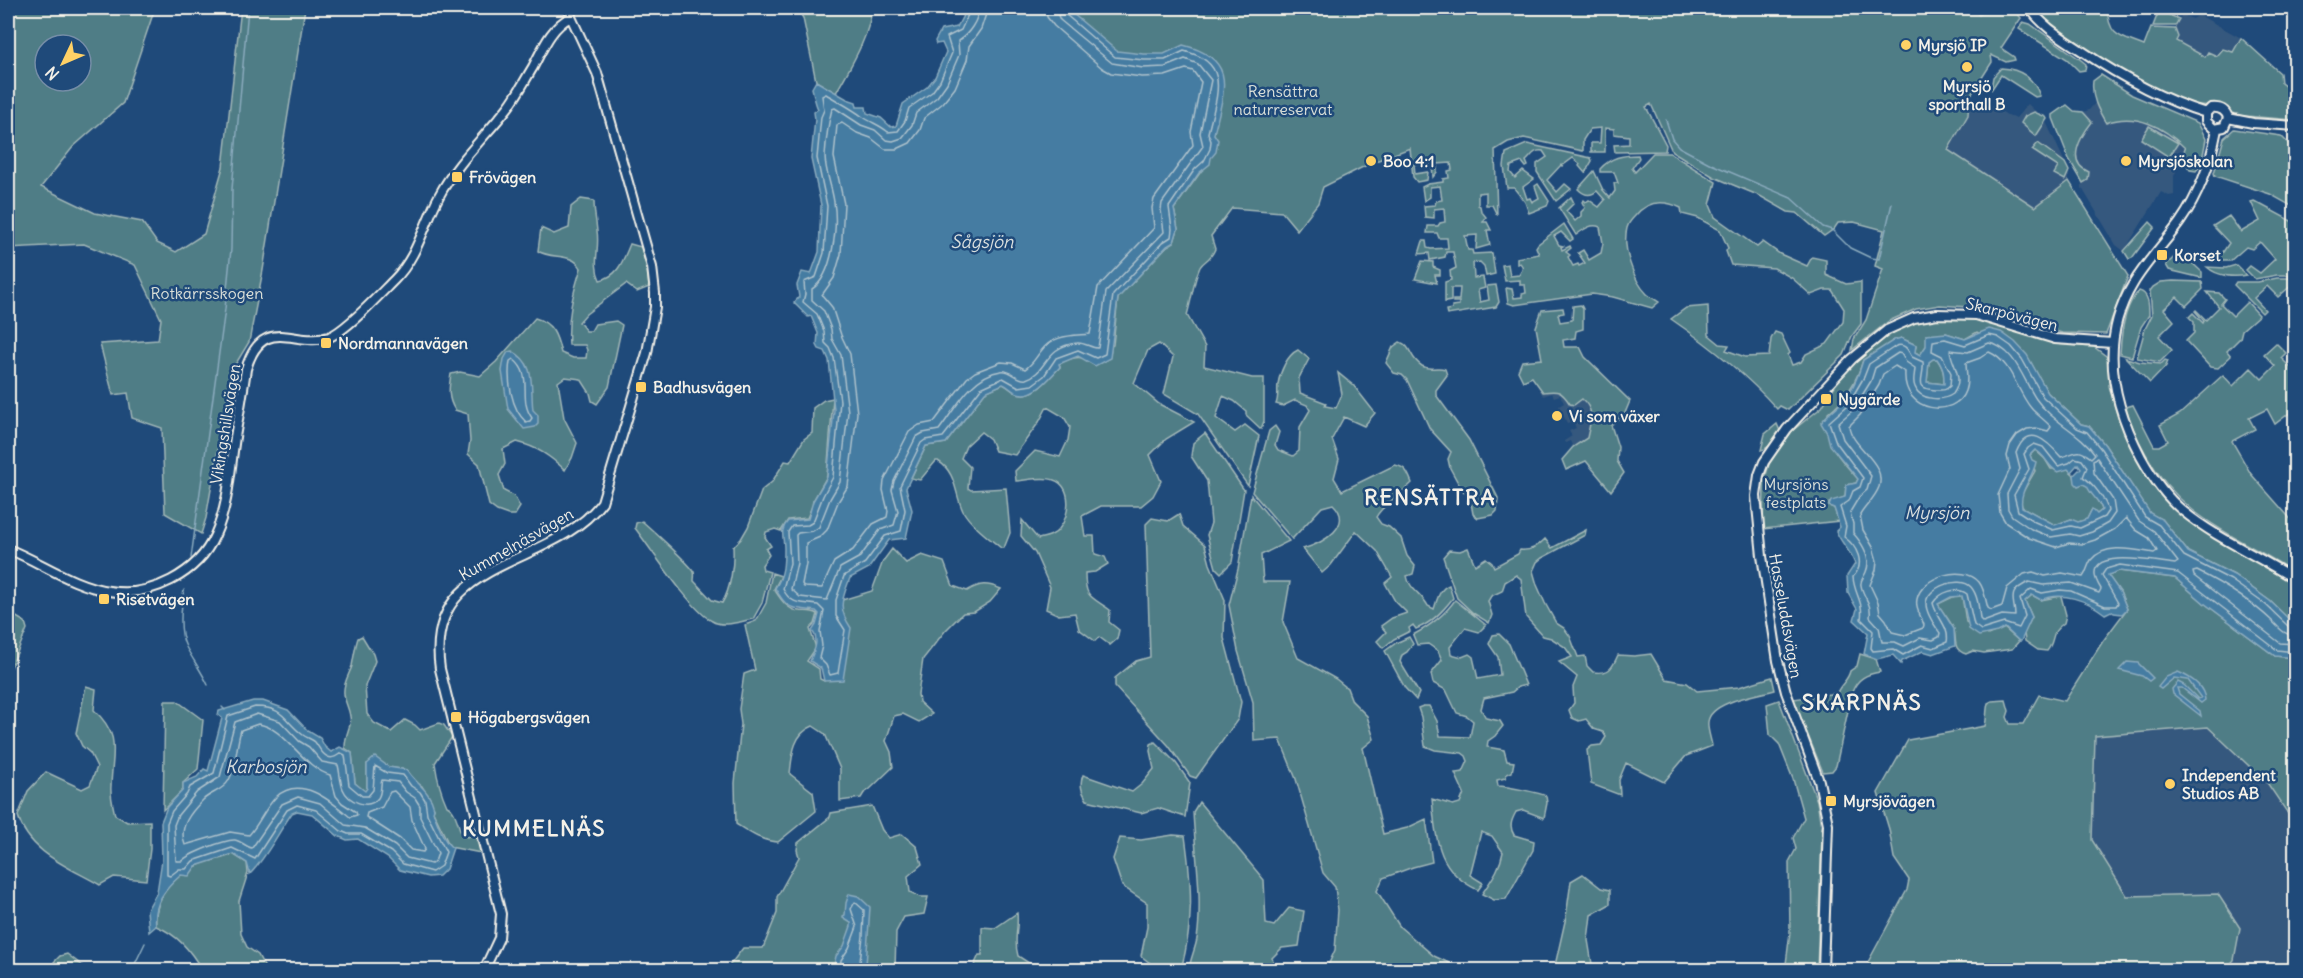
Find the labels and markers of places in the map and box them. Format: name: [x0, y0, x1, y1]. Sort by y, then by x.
place label: Myrsjö IP: [1918, 35, 1987, 56]
marker: Myrsjö IP: [1899, 38, 1913, 52]
marker: Myrsjö sporthall B: [1960, 60, 1974, 74]
place label: Myrsjö sporthall B: [1928, 76, 2006, 115]
place label: Boo 4:1: [1383, 151, 1435, 171]
place label: Myrsjöskolan: [2138, 151, 2233, 172]
marker: Boo 4:1: [1364, 154, 1378, 168]
marker: Myrsjöskolan: [2119, 154, 2133, 168]
place label: Frövägen: [469, 167, 536, 188]
marker: Frövägen: [450, 170, 464, 184]
place label: Korset: [2174, 245, 2221, 265]
marker: Korset: [2155, 248, 2169, 262]
place label: Nordmannavägen: [338, 333, 468, 354]
marker: Nordmannavägen: [319, 336, 333, 350]
place label: Badhusvägen: [653, 377, 751, 398]
marker: Badhusvägen: [634, 380, 648, 394]
place label: Nygärde: [1838, 389, 1901, 410]
marker: Nygärde: [1819, 392, 1833, 406]
place label: Vi som växer: [1569, 406, 1660, 426]
marker: Vi som växer: [1550, 409, 1564, 423]
place label: Risetvägen: [116, 589, 195, 610]
marker: Risetvägen: [97, 592, 111, 606]
place label: Högabergsvägen: [468, 707, 590, 728]
marker: Högabergsvägen: [449, 710, 463, 724]
place label: Independent Studios AB: [2182, 765, 2276, 803]
marker: Independent Studios AB: [2163, 777, 2177, 791]
place label: Myrsjövägen: [1843, 791, 1935, 812]
marker: Myrsjövägen: [1824, 794, 1838, 808]

